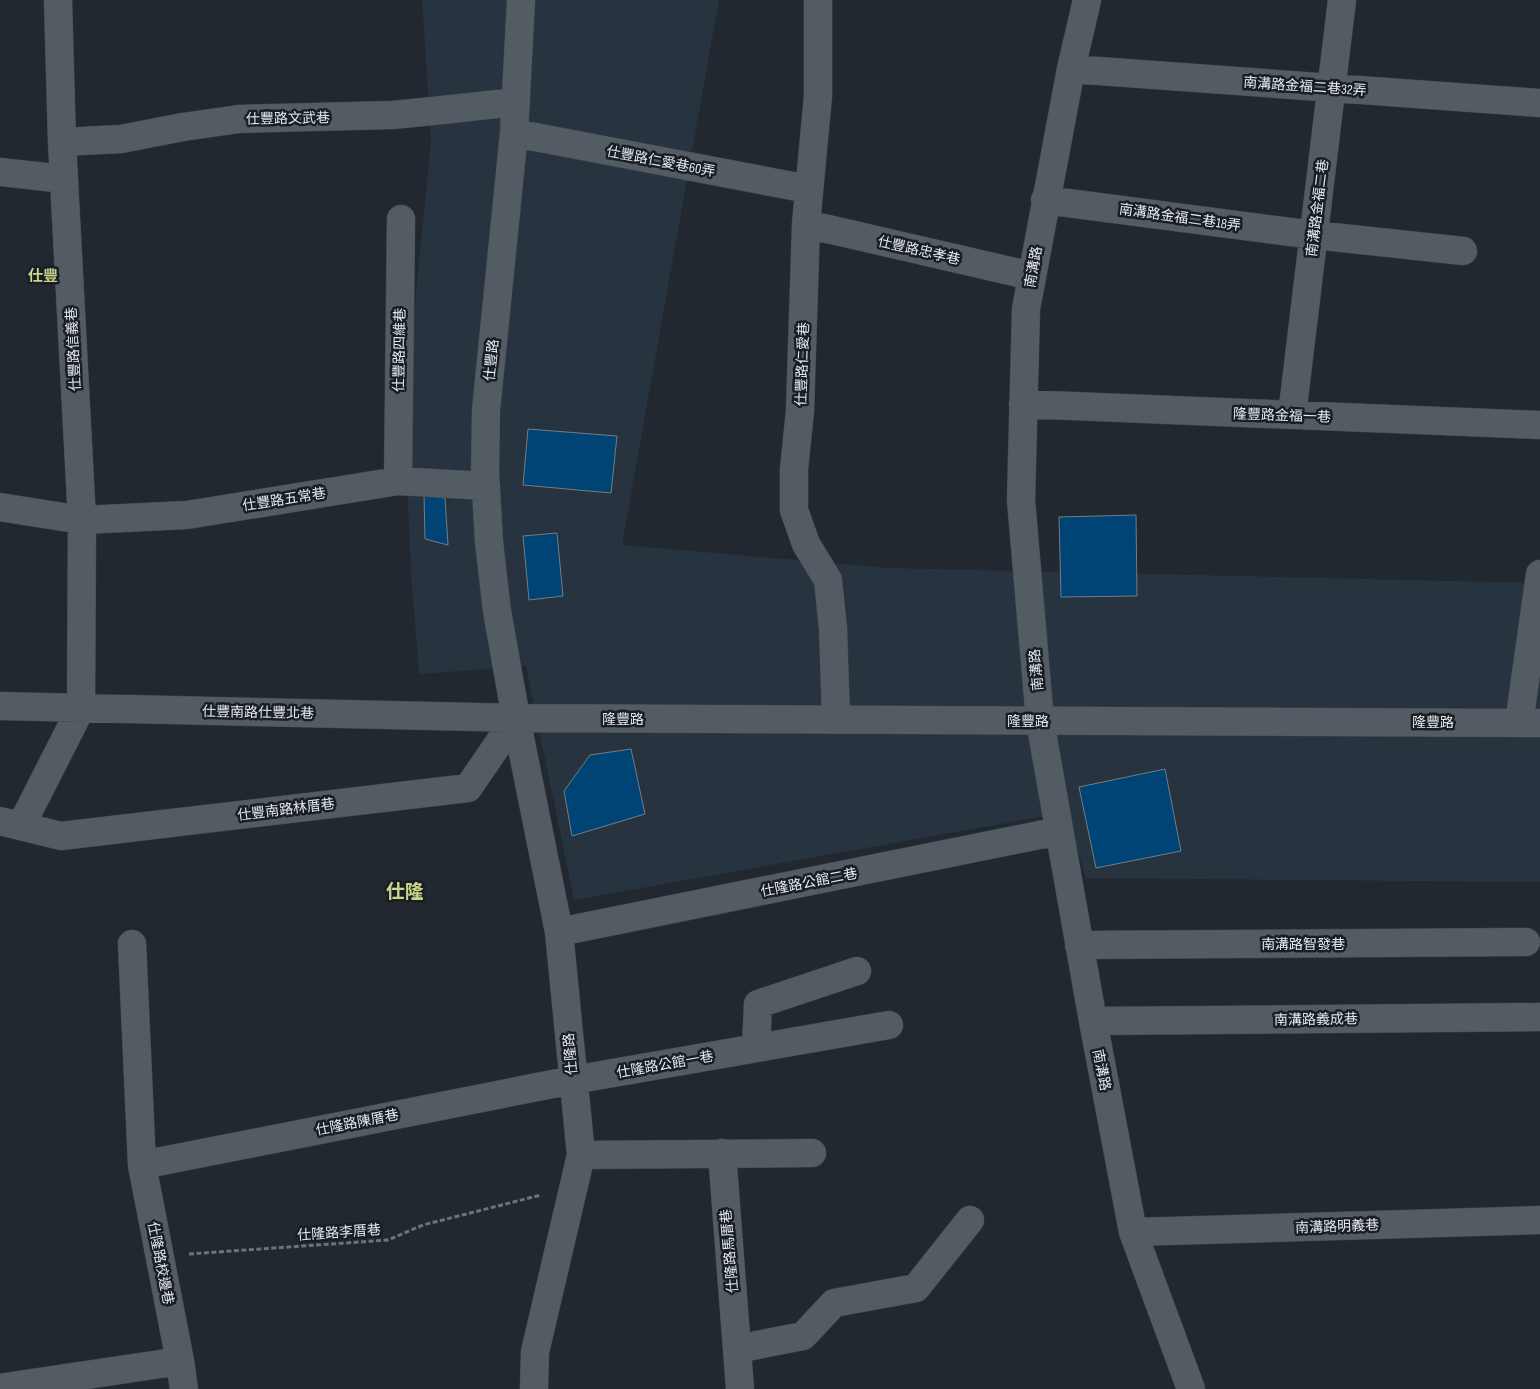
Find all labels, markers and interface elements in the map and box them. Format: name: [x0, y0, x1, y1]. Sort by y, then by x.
street label: 南溝路金福二巷32弄: [1243, 74, 1367, 99]
street label: 仕豐路文武巷: [246, 109, 330, 128]
street label: 仕豐路仁愛巷60弄: [605, 143, 717, 180]
street label: 南溝路金福二巷: [1303, 158, 1332, 258]
street label: 南溝路金福二巷18弄: [1118, 201, 1242, 234]
street label: 仕豐路忠孝巷: [876, 233, 962, 268]
street label: 南溝路: [1021, 245, 1046, 289]
district label: 仕豐: [28, 267, 58, 286]
street label: 仕豐路信義巷: [63, 307, 84, 391]
street label: 仕豐路四維巷: [390, 308, 409, 392]
street label: 仕豐路仁愛巷: [793, 322, 812, 406]
street label: 仕豐路: [481, 338, 502, 382]
street label: 隆豐路金福一巷: [1233, 405, 1331, 426]
street label: 仕豐路五常巷: [241, 485, 327, 514]
street label: 南溝路: [1026, 648, 1047, 692]
street label: 仕豐南路仕豐北巷: [202, 703, 314, 722]
street label: 隆豐路: [602, 711, 644, 728]
street label: 隆豐路: [1007, 713, 1049, 730]
street label: 隆豐路: [1412, 714, 1454, 731]
street label: 仕豐南路林厝巷: [236, 795, 336, 824]
street label: 仕隆路公館二巷: [759, 865, 859, 900]
district label: 仕隆: [386, 881, 424, 904]
street label: 南溝路智發巷: [1261, 936, 1345, 953]
street label: 南溝路義成巷: [1274, 1010, 1358, 1029]
street label: 仕隆路: [560, 1032, 581, 1076]
street label: 仕隆路公館一巷: [615, 1048, 715, 1081]
street label: 南溝路: [1089, 1048, 1114, 1092]
street label: 仕隆路陳厝巷: [314, 1106, 400, 1139]
street label: 仕隆路馬厝巷: [717, 1208, 742, 1294]
street label: 南溝路明義巷: [1295, 1217, 1379, 1236]
street label: 仕隆路校邊巷: [144, 1220, 177, 1306]
street label: 仕隆路李厝巷: [297, 1221, 382, 1244]

